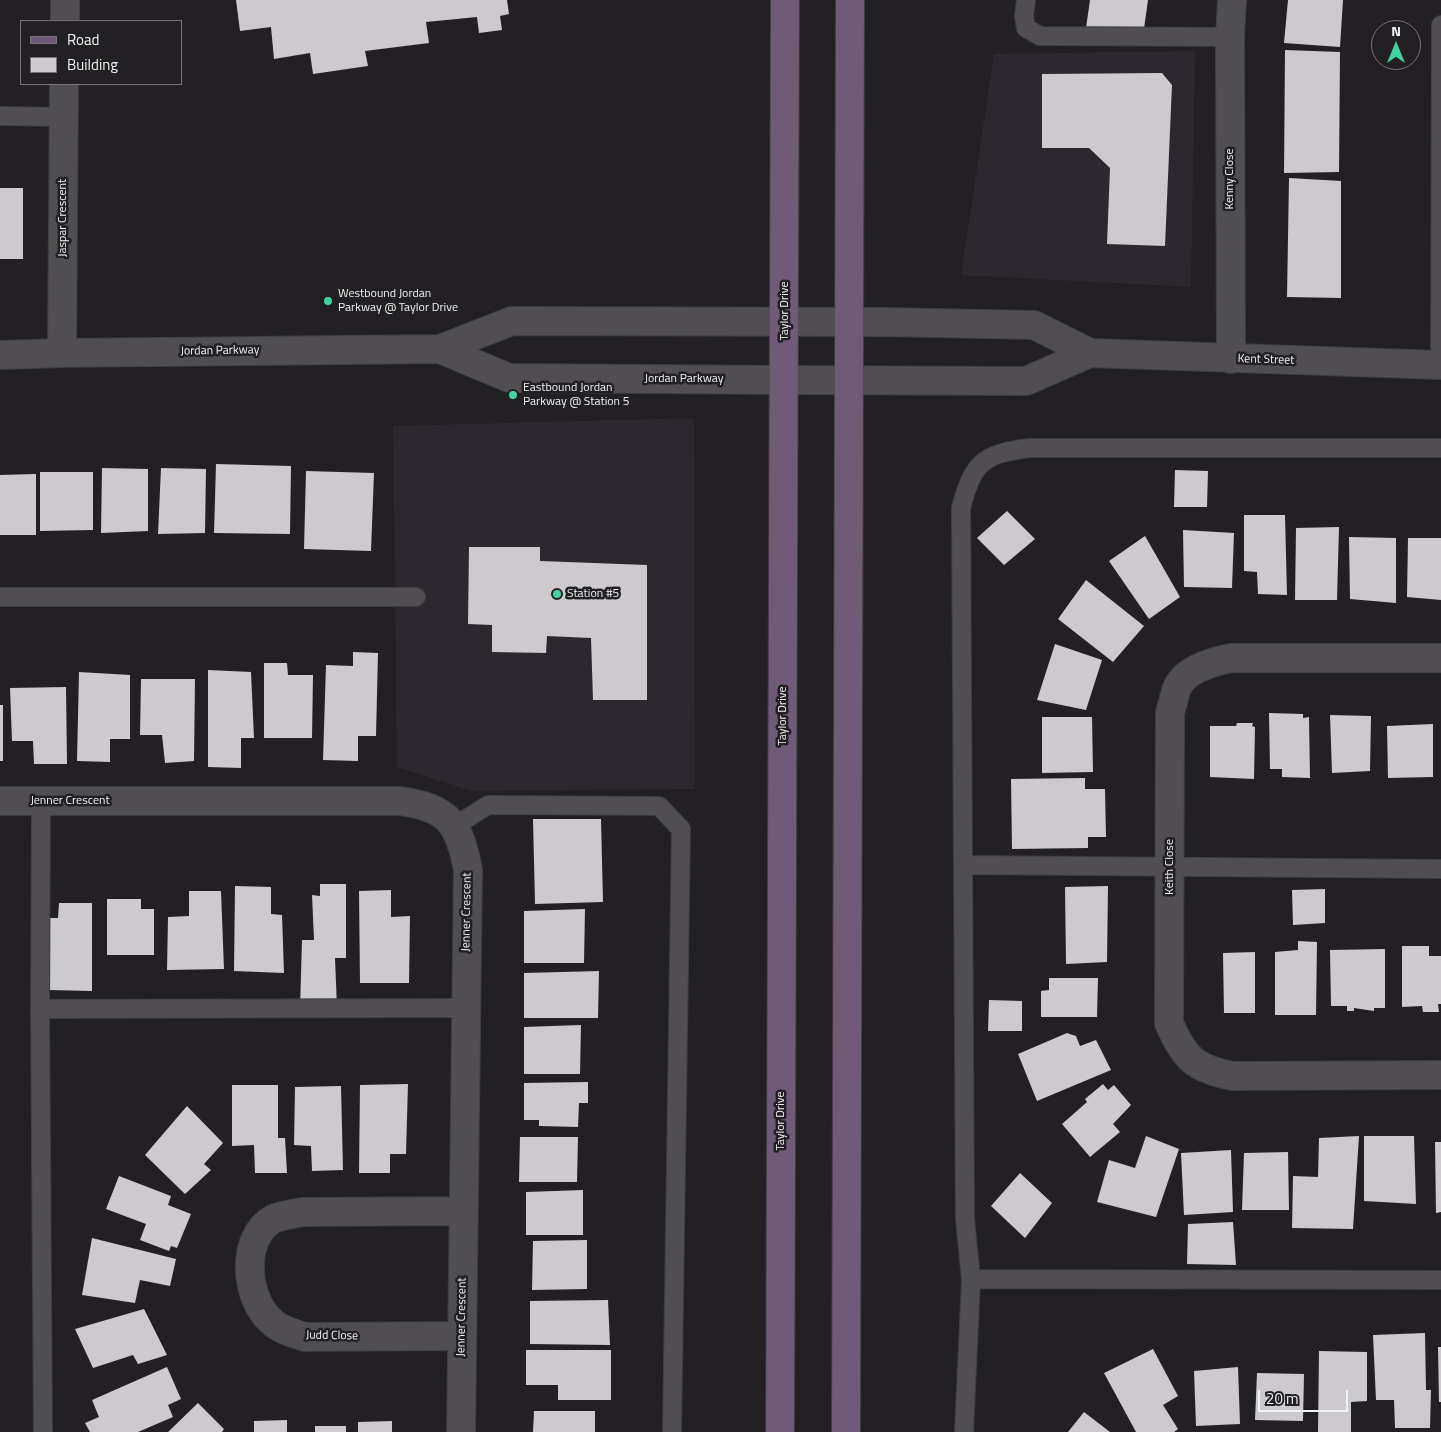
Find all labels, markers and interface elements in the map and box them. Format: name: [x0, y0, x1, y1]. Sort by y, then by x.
legend: [20, 20, 182, 85]
north arrow: [1371, 20, 1421, 70]
text: N: [1391, 20, 1401, 41]
text: Road: [67, 28, 99, 51]
text: Building: [67, 53, 118, 76]
street label: Kenny Close: [1223, 148, 1237, 210]
street label: Jaspar Crescent: [56, 179, 70, 257]
street label: Taylor Drive: [778, 281, 792, 341]
place label: Westbound Jordan Parkway @ Taylor Drive: [338, 287, 458, 315]
marker: Westbound Jordan Parkway @ Taylor Drive: [322, 295, 334, 307]
street label: Jordan Parkway: [180, 343, 260, 359]
street label: Kent Street: [1237, 352, 1295, 368]
street label: Jordan Parkway: [645, 372, 723, 386]
place label: Eastbound Jordan Parkway @ Station 5: [523, 381, 629, 409]
marker: Eastbound Jordan Parkway @ Station 5: [507, 389, 519, 401]
place label: Station #5: [567, 587, 619, 601]
marker: Station #5: [551, 588, 563, 600]
street label: Taylor Drive: [776, 686, 790, 746]
street label: Jenner Crescent: [30, 794, 110, 808]
street label: Keith Close: [1163, 839, 1177, 895]
street label: Jenner Crescent: [459, 872, 475, 952]
street label: Taylor Drive: [774, 1091, 788, 1151]
street label: Jenner Crescent: [454, 1277, 470, 1357]
street label: Judd Close: [306, 1328, 358, 1344]
scale bar: [1261, 1380, 1351, 1412]
text: 20 m: [1266, 1387, 1299, 1410]

